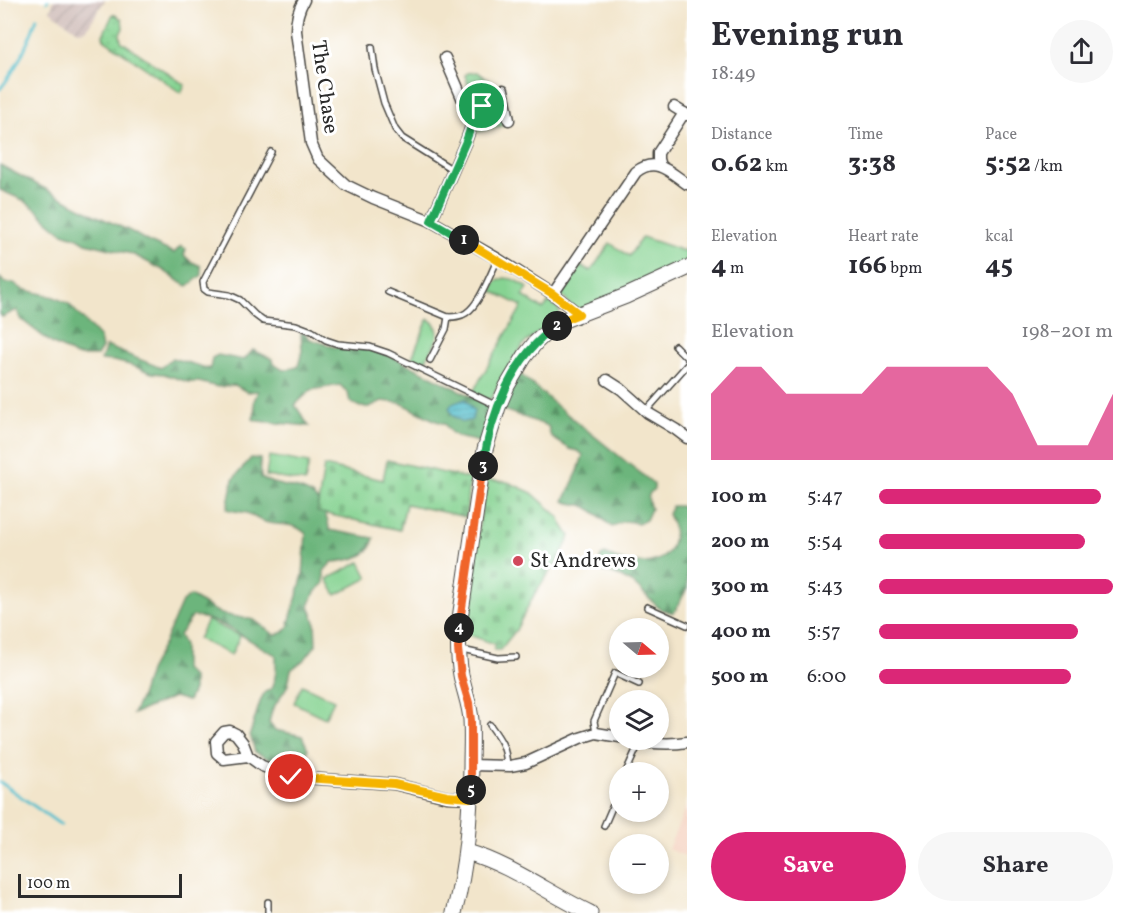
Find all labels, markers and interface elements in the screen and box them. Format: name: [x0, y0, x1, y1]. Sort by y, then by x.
text: Evening run: [711, 14, 904, 60]
button: share: [1050, 20, 1113, 83]
street label: The Chase: [303, 38, 345, 136]
text: 18:49: [711, 60, 755, 88]
pin: [456, 80, 507, 131]
icon: arrive: [465, 89, 498, 122]
text: Distance: [711, 124, 772, 146]
text: Time: [848, 124, 883, 146]
text: Pace: [985, 124, 1017, 146]
text: 0.62: [711, 146, 762, 182]
text: 3:38: [848, 146, 896, 182]
text: 5:52: [985, 146, 1031, 182]
text: km: [762, 156, 788, 178]
text: /km: [1031, 156, 1063, 178]
pin: 1: [449, 225, 479, 255]
text: Elevation: [711, 226, 778, 248]
text: Heart rate: [848, 226, 919, 248]
text: kcal: [985, 226, 1013, 248]
text: 1: [461, 229, 467, 251]
text: 4: [711, 248, 727, 284]
text: 166: [848, 248, 887, 284]
text: 45: [985, 248, 1013, 284]
text: m: [727, 258, 744, 280]
text: bpm: [887, 258, 922, 280]
pin: 2: [542, 311, 572, 341]
text: 2: [553, 315, 561, 337]
text: Elevation: [711, 318, 794, 346]
text: 198–201 m: [1021, 318, 1113, 346]
pin: 3: [468, 451, 498, 481]
text: 3: [479, 455, 487, 477]
text: 100 m: [711, 483, 767, 511]
text: 5:47: [807, 483, 843, 511]
text: 200 m: [711, 528, 769, 556]
text: 5:54: [807, 528, 843, 556]
place label: St Andrews: [530, 547, 636, 576]
marker: St Andrews: [511, 554, 525, 568]
text: 300 m: [711, 573, 769, 601]
text: 5:43: [807, 573, 843, 601]
pin: 4: [444, 613, 474, 643]
text: 4: [454, 617, 464, 639]
north arrow: [609, 618, 669, 678]
map controls: [609, 618, 669, 894]
text: 400 m: [711, 618, 771, 646]
text: 5:57: [807, 618, 841, 646]
text: 500 m: [711, 663, 769, 691]
text: 6:00: [807, 663, 846, 691]
button: layers: [609, 690, 669, 750]
pin: [265, 751, 316, 802]
icon: check: [274, 760, 307, 793]
button: +: [609, 762, 669, 822]
pin: 5: [456, 775, 486, 805]
text: 5: [467, 779, 475, 801]
button: Save: [711, 832, 906, 901]
button: Share: [918, 832, 1113, 901]
button: −: [609, 834, 669, 894]
scale bar: [18, 871, 182, 898]
text: 100 m: [27, 873, 70, 895]

